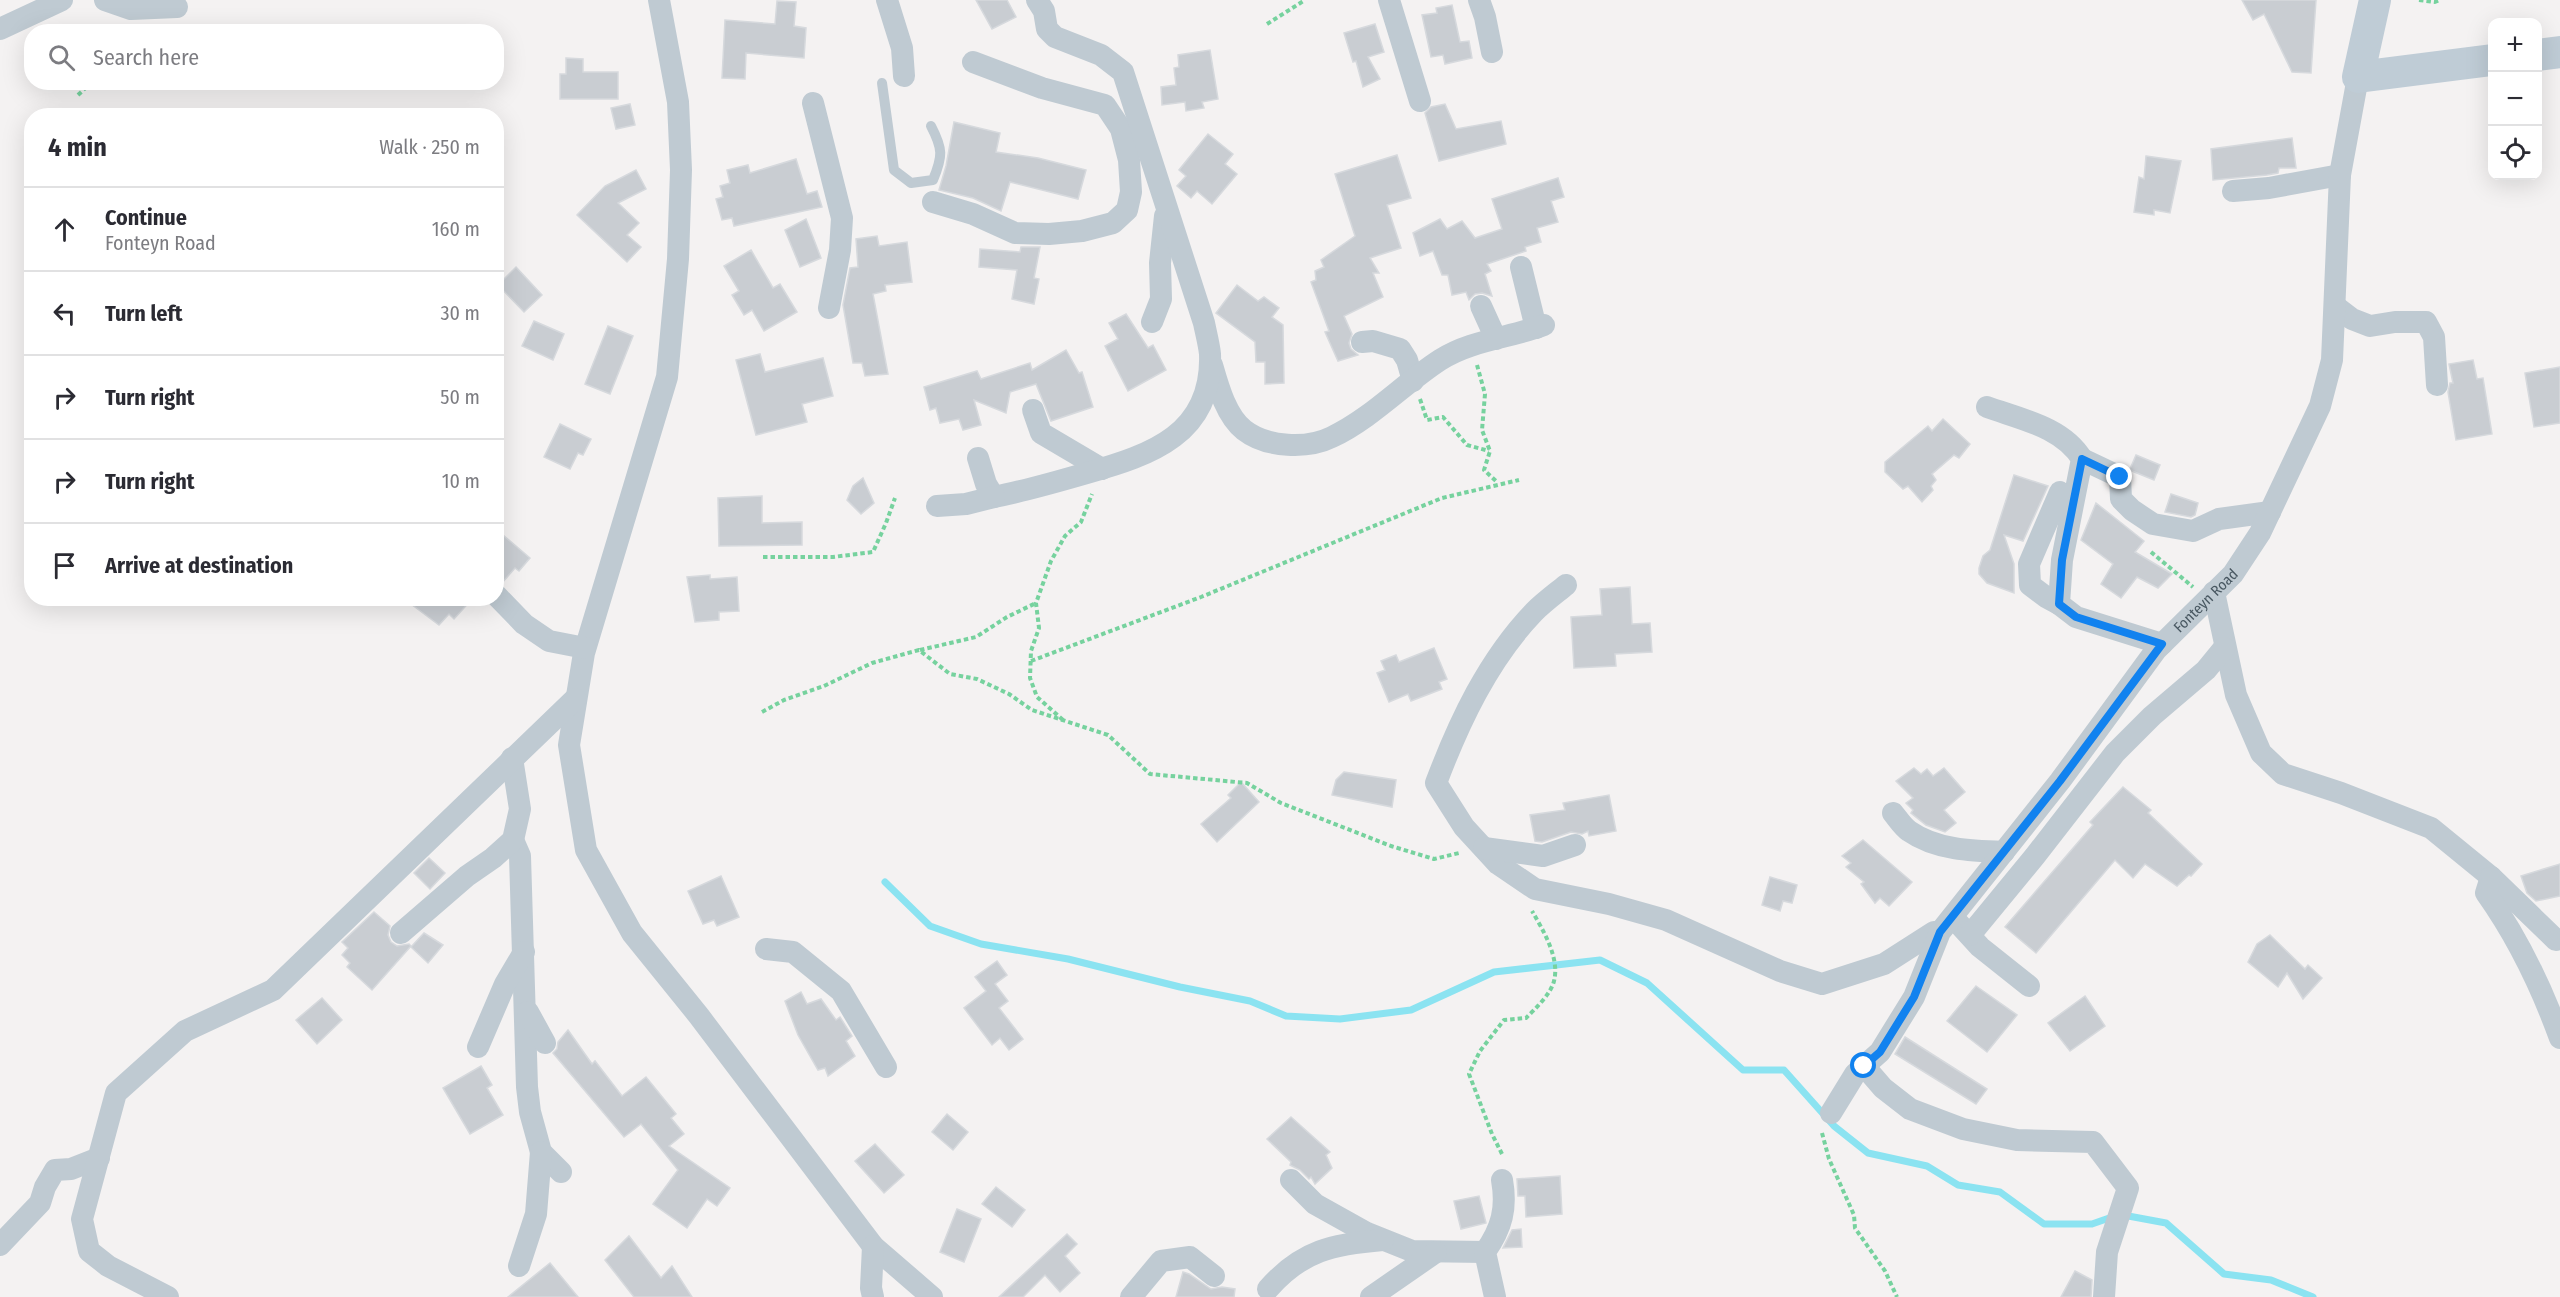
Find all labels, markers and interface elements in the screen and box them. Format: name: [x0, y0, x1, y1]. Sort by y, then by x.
map controls: [2488, 18, 2542, 180]
button: +: [2488, 18, 2542, 72]
search box: [24, 24, 504, 90]
icon: search: [45, 41, 78, 74]
text: Search here: [93, 44, 199, 71]
button: −: [2488, 72, 2542, 126]
button: locate: [2488, 126, 2542, 180]
text: 4 min: [48, 132, 107, 163]
text: Walk · 250 m: [379, 135, 480, 159]
text: Continue: [105, 204, 187, 231]
icon: ahead: [48, 213, 81, 246]
text: 160 m: [432, 217, 480, 241]
text: Fonteyn Road: [105, 231, 216, 255]
icon: left: [48, 297, 81, 330]
text: Turn left: [105, 300, 183, 327]
text: 30 m: [440, 301, 480, 325]
icon: right: [48, 381, 81, 414]
text: Turn right: [105, 384, 194, 411]
text: 50 m: [440, 385, 480, 409]
route end: [2106, 463, 2132, 489]
icon: right: [48, 465, 81, 498]
text: Turn right: [105, 468, 194, 495]
text: 10 m: [442, 469, 480, 493]
icon: arrive: [48, 549, 81, 582]
text: Arrive at destination: [105, 552, 293, 579]
street label: Fonteyn Road: [2170, 565, 2242, 636]
route start: [1850, 1052, 1876, 1078]

